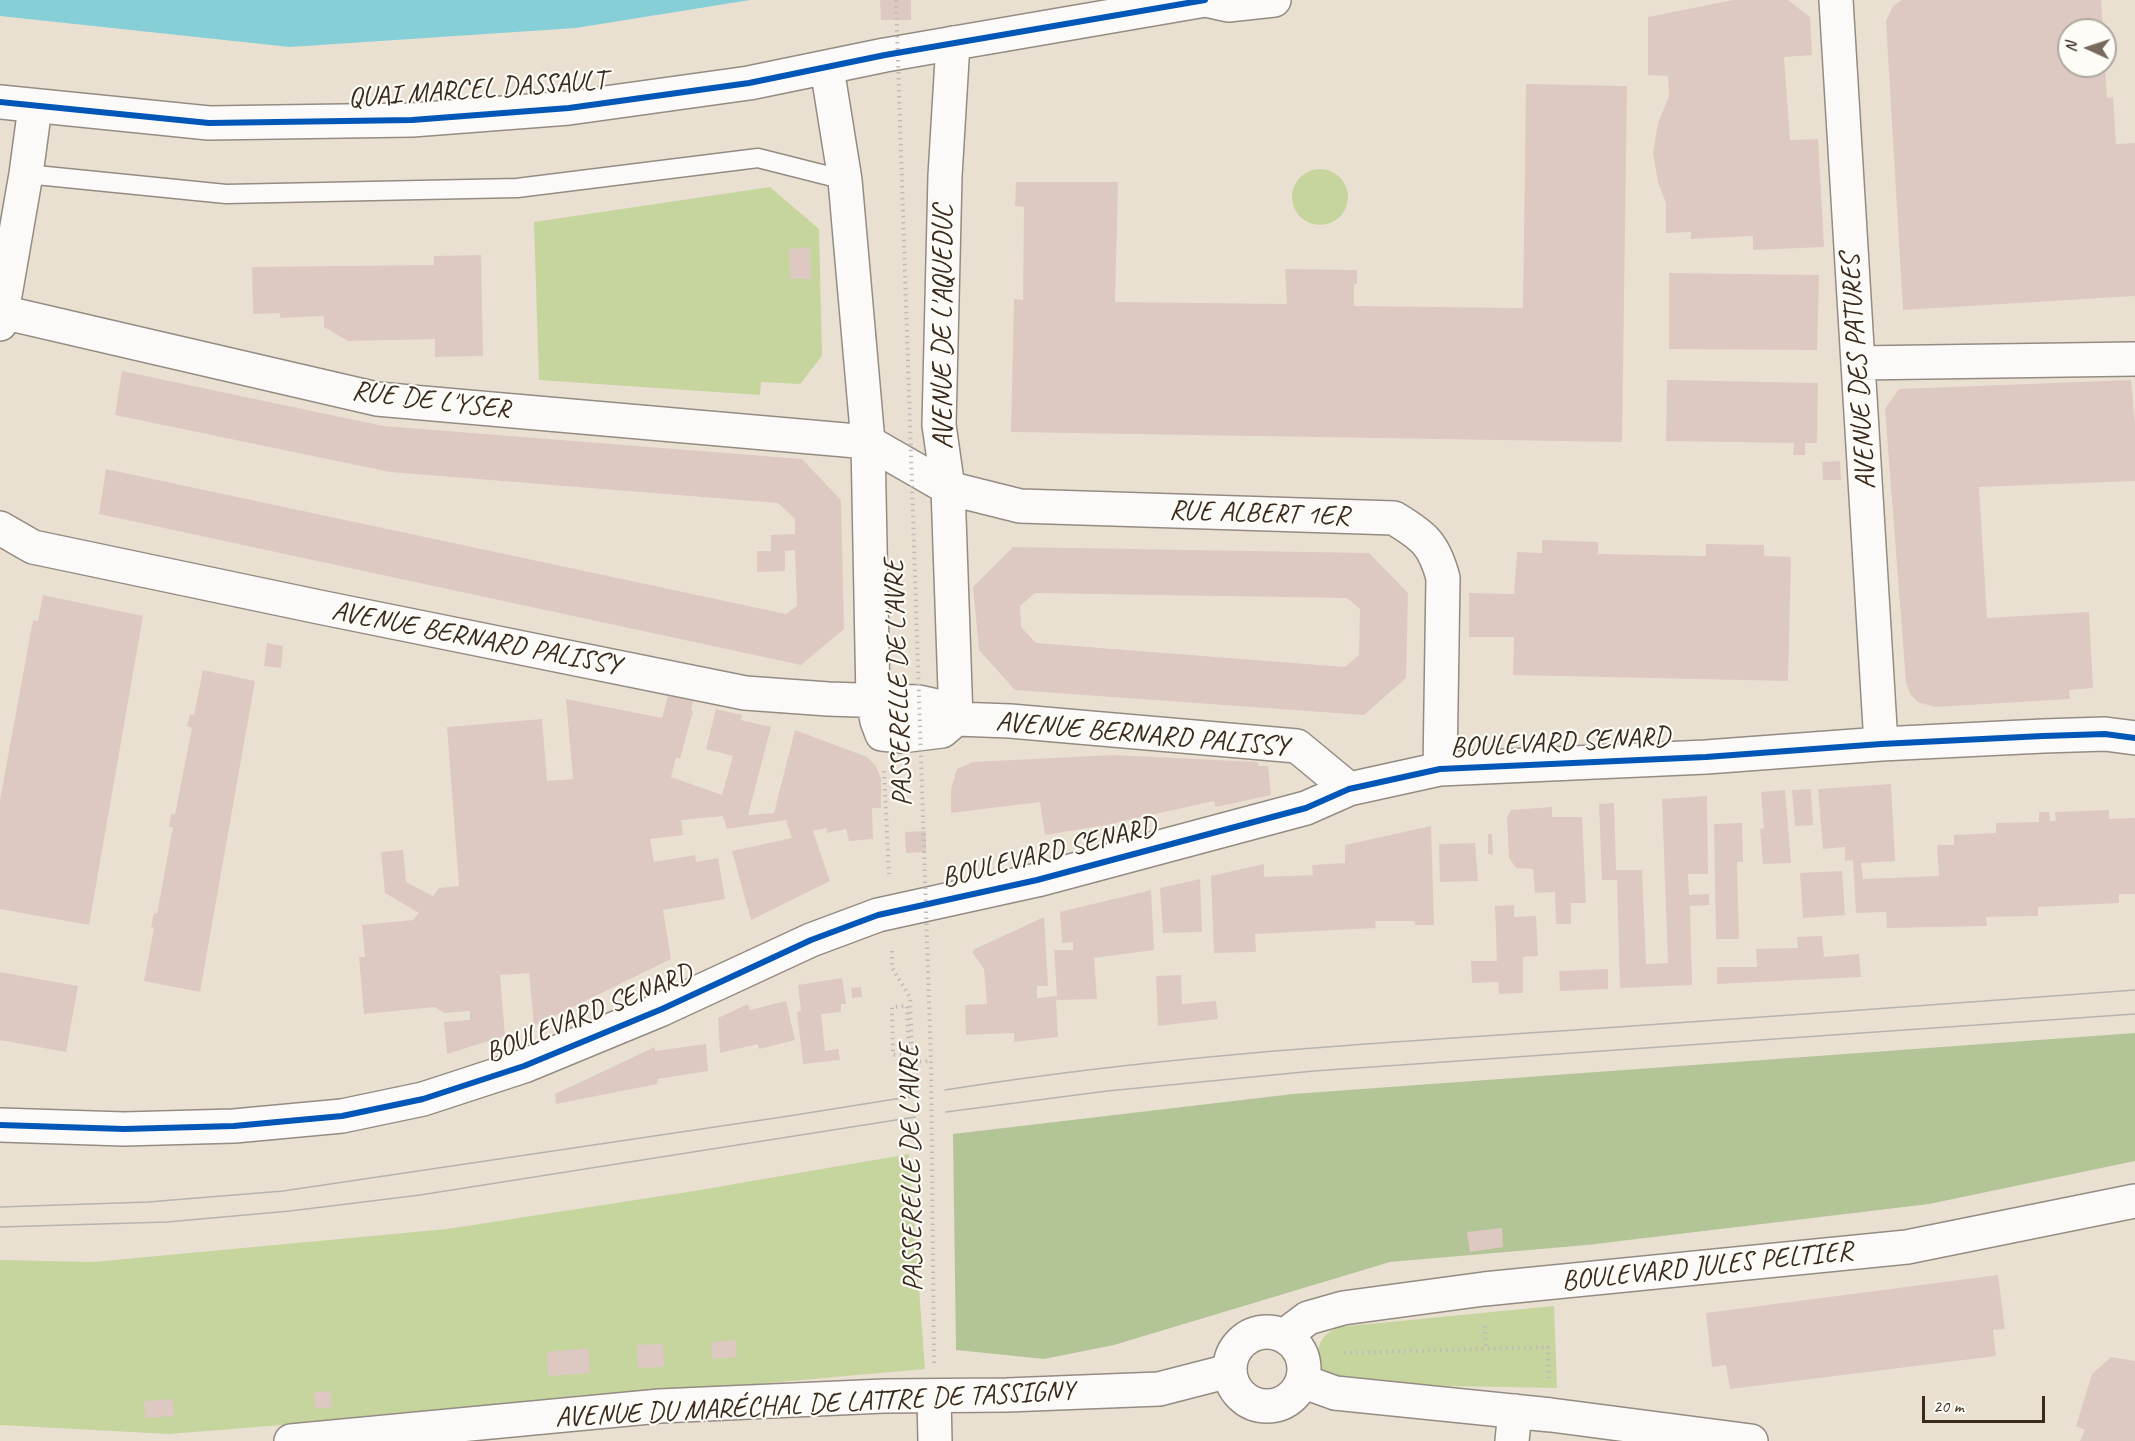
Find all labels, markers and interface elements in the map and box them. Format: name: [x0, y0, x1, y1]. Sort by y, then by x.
north arrow: [2057, 18, 2117, 78]
text: N: [2061, 42, 2081, 53]
street label: QUAI MARCEL DASSAULT: [347, 64, 607, 116]
street label: AVENUE DE L'AQUEDUC: [927, 205, 961, 449]
street label: AVENUE DES PATURES: [1834, 253, 1884, 491]
street label: RUE DE L'YSER: [350, 375, 512, 427]
street label: RUE ALBERT 1ER: [1169, 494, 1349, 534]
street label: PASSERELLE DE L'AVRE: [878, 559, 920, 807]
street label: AVENUE BERNARD PALISSY: [329, 595, 623, 683]
street label: AVENUE BERNARD PALISSY: [995, 705, 1289, 765]
street label: BOULEVARD SENARD: [1449, 720, 1671, 766]
street label: BOULEVARD SENARD: [938, 810, 1160, 896]
street label: BOULEVARD SENARD: [481, 957, 697, 1071]
street label: PASSERELLE DE L'AVRE: [893, 1044, 931, 1292]
street label: BOULEVARD JULES PELTIER: [1560, 1235, 1854, 1299]
street label: AVENUE DU MARÉCHAL DE LATTRE DE TASSIGNY: [554, 1375, 1076, 1435]
scale bar: [1925, 1384, 2048, 1422]
text: 20 m: [1933, 1395, 1964, 1417]

